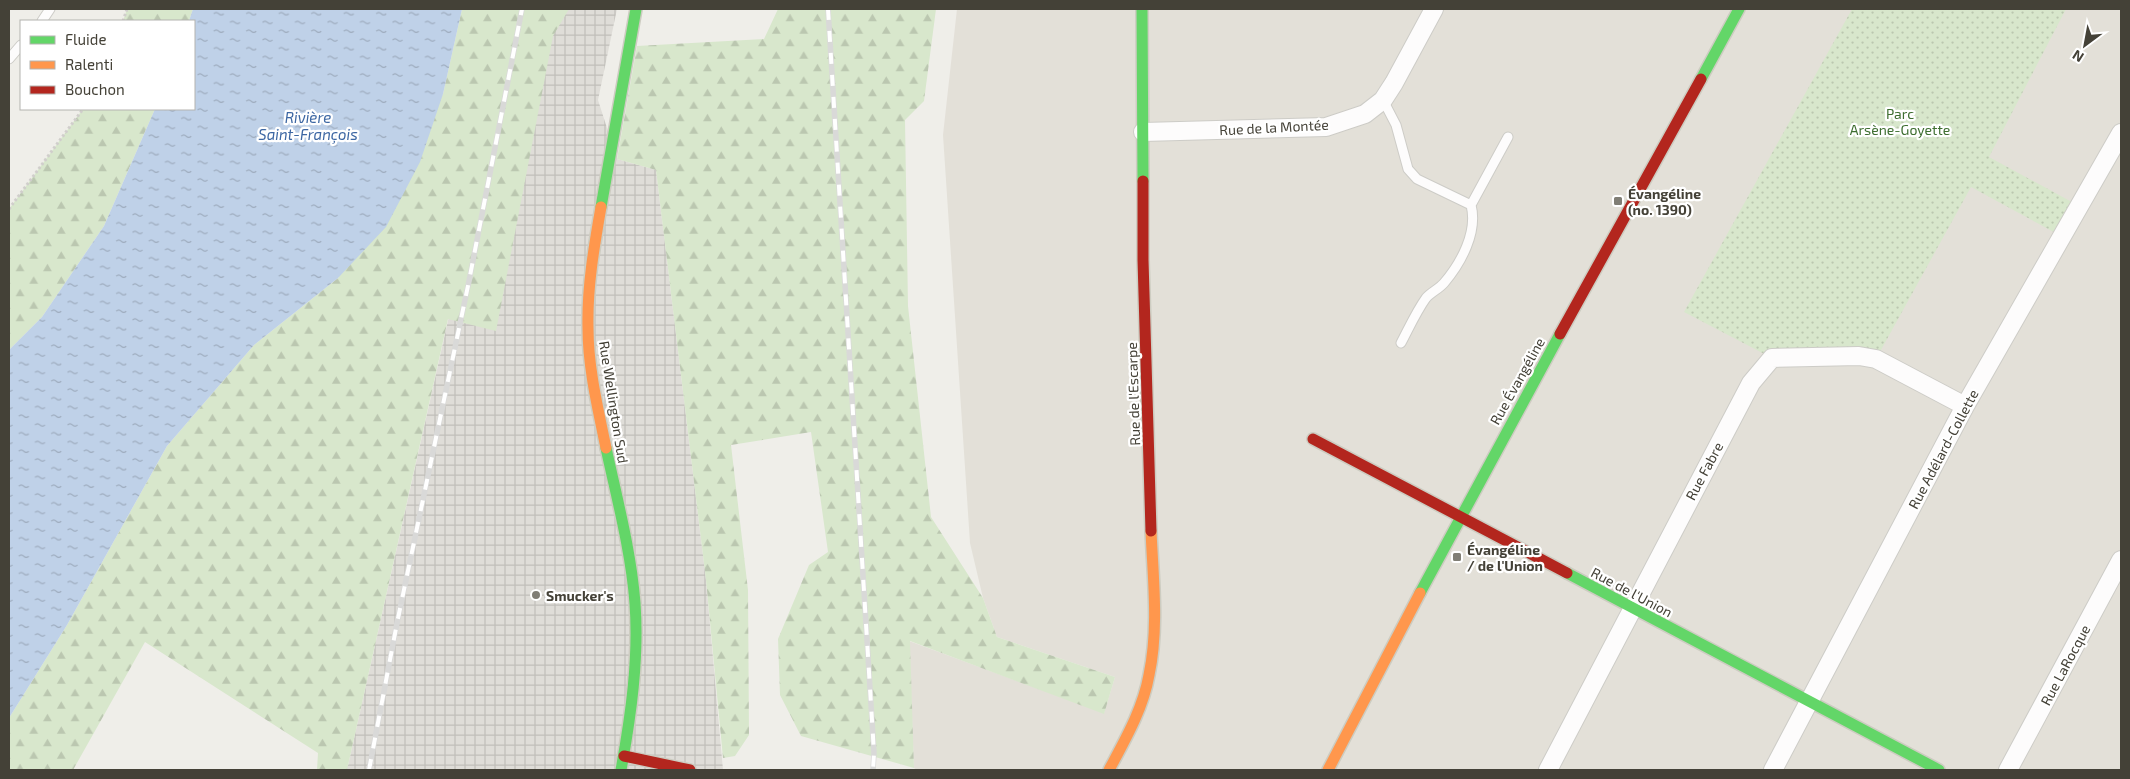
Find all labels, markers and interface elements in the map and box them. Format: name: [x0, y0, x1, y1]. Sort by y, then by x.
legend: [20, 20, 195, 110]
north arrow: [2060, 20, 2110, 70]
text: Fluide: [65, 30, 106, 48]
text: N: [2069, 47, 2087, 66]
text: Ralenti: [65, 55, 113, 73]
text: Bouchon: [65, 80, 125, 98]
park label: Parc Arsène-Goyette: [1850, 105, 1950, 138]
water label: Rivière Saint-François: [258, 108, 358, 144]
street label: Rue de la Montée: [1219, 116, 1329, 138]
place label: Évangéline (no. 1390): [1628, 185, 1701, 218]
marker: Évangéline (no. 1390): [1612, 195, 1624, 207]
street label: Rue Évangéline: [1486, 335, 1548, 427]
street label: Rue Wellington Sud: [596, 340, 632, 464]
street label: Rue de l'Escarpe: [1123, 342, 1143, 446]
street label: Rue Adélard-Collette: [1904, 386, 1982, 512]
street label: Rue Fabre: [1682, 439, 1726, 503]
place label: Évangéline / de l'Union: [1467, 541, 1543, 574]
marker: Évangéline / de l'Union: [1451, 551, 1463, 563]
street label: Rue de l'Union: [1588, 563, 1676, 621]
place label: Smucker's: [546, 587, 614, 604]
marker: Smucker's: [530, 589, 542, 601]
street label: Rue LaRocque: [2037, 622, 2093, 708]

